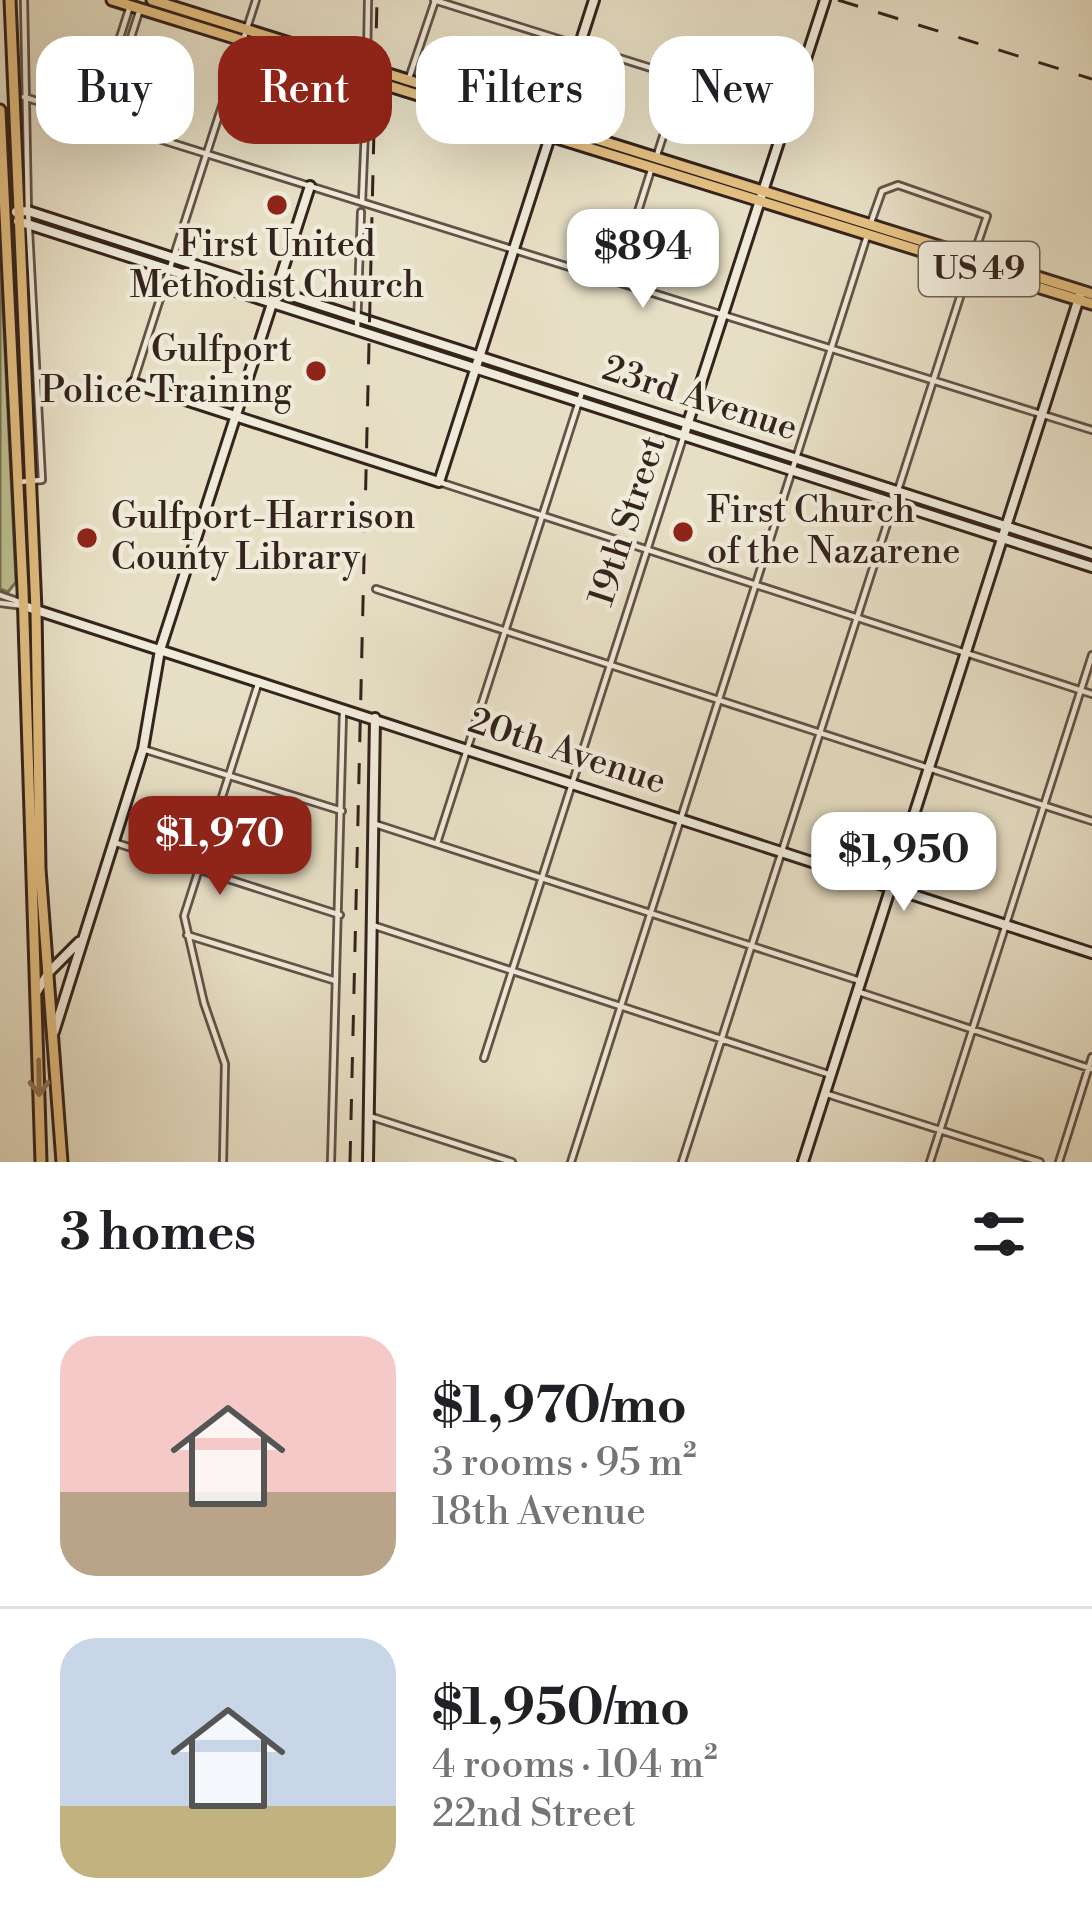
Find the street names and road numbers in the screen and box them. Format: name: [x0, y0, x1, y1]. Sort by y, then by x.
road number: US 49: [919, 242, 1039, 296]
street label: 23rd Avenue: [597, 346, 803, 452]
street label: 19th Street: [579, 430, 677, 612]
street label: 20th Avenue: [463, 699, 671, 805]

